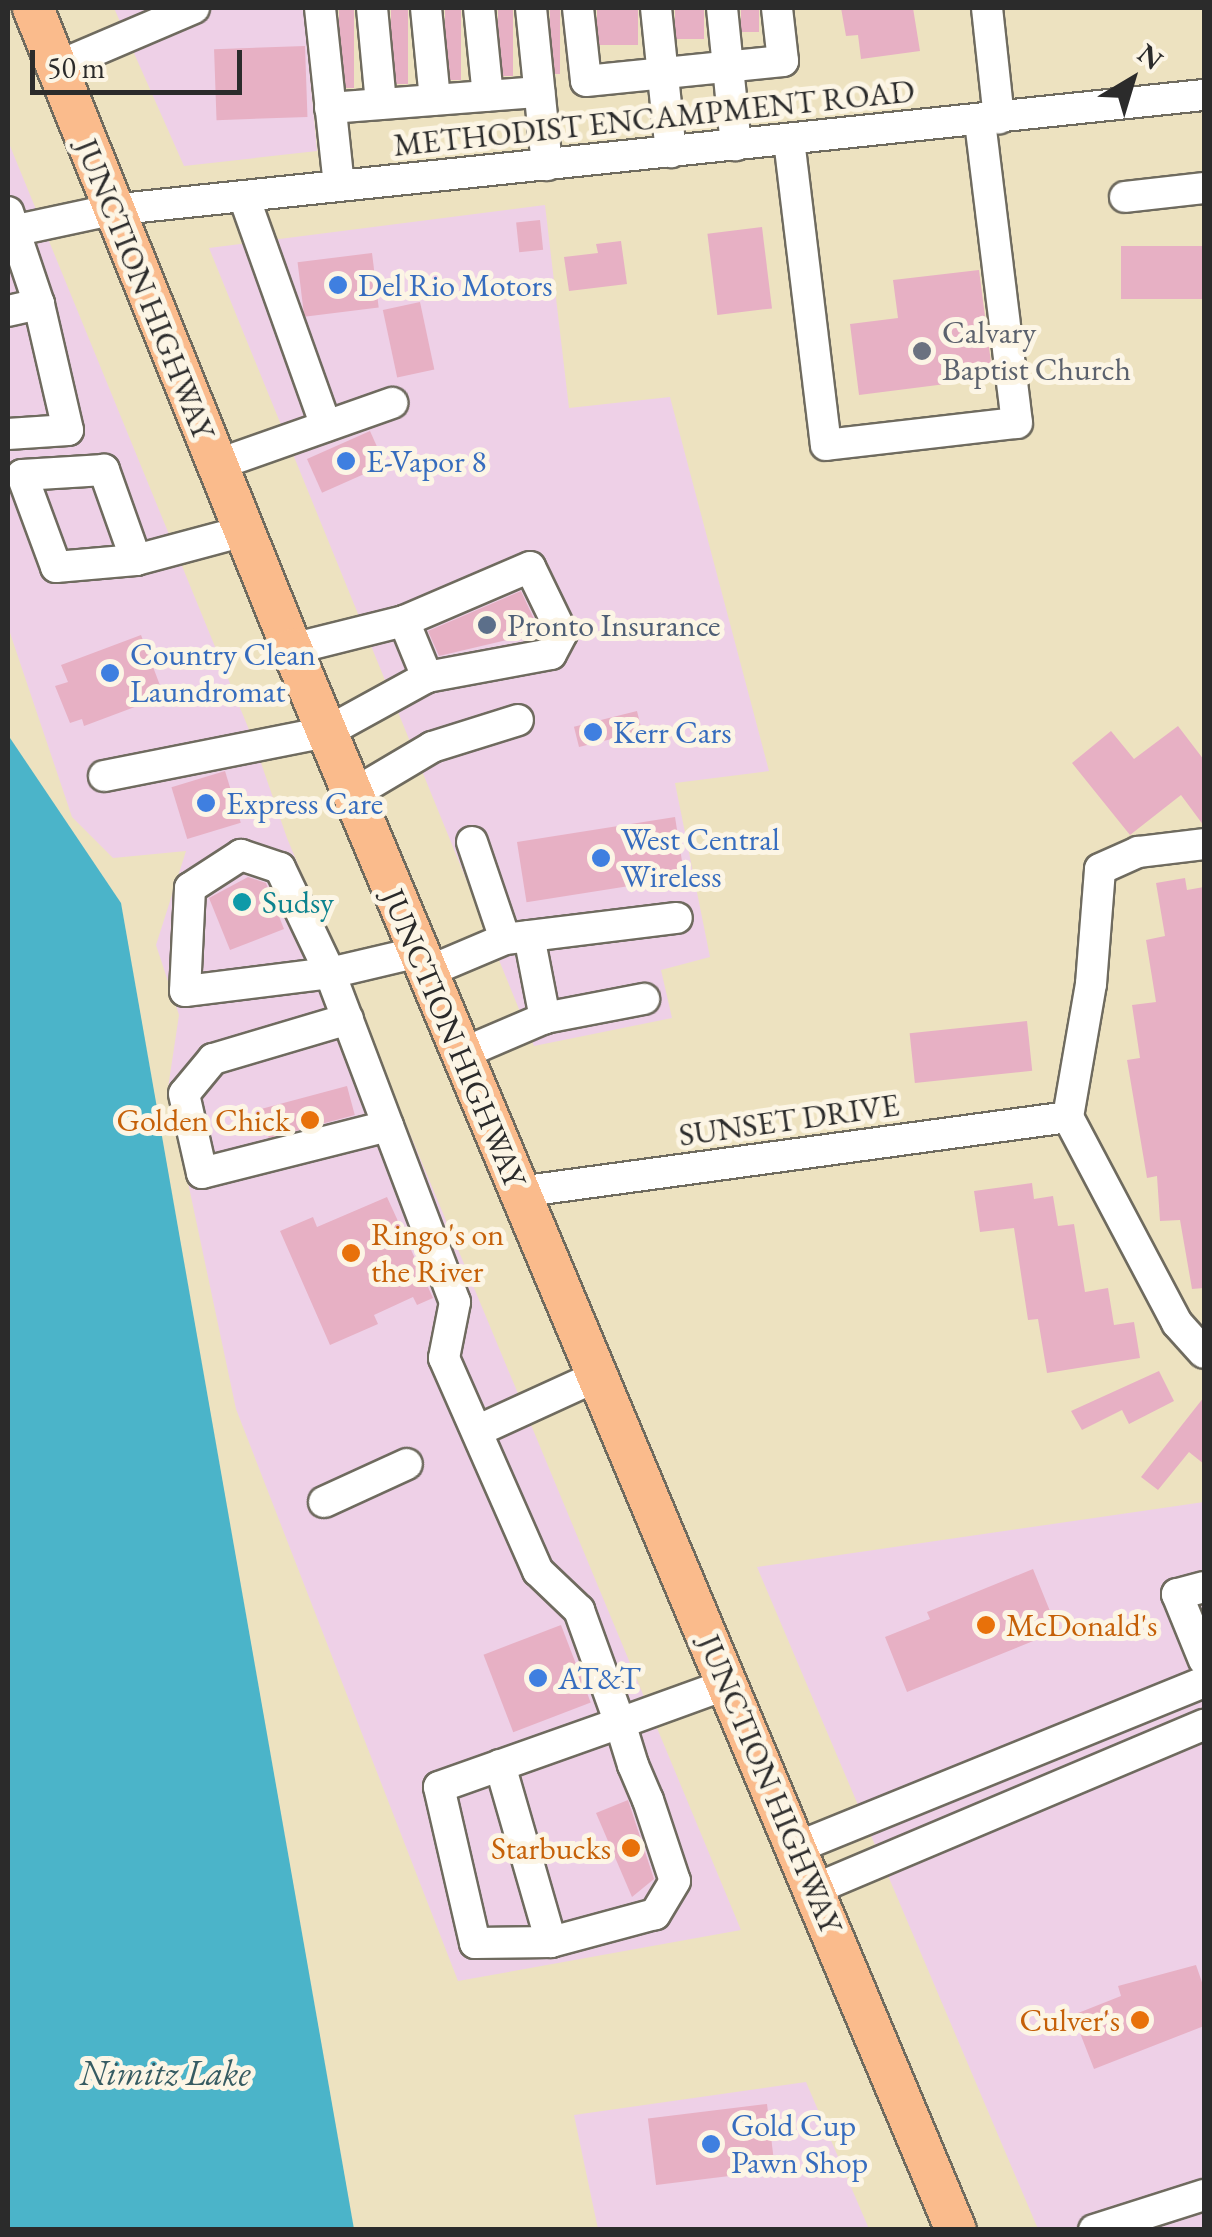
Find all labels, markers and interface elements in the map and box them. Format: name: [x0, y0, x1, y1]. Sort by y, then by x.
scale bar: [35, 30, 248, 92]
north arrow: [1082, 30, 1182, 130]
text: N: [1130, 35, 1170, 78]
text: 50 m: [47, 48, 105, 87]
street label: METHODIST ENCAMPMENT ROAD: [392, 72, 916, 164]
street label: JUNCTION HIGHWAY: [67, 133, 223, 445]
place label: Del Rio Motors: [358, 266, 553, 304]
marker: Del Rio Motors: [327, 274, 349, 296]
place label: Calvary Baptist Church: [942, 314, 1131, 389]
marker: Calvary Baptist Church: [911, 340, 933, 362]
place label: E-Vapor 8: [366, 442, 487, 480]
marker: E-Vapor 8: [335, 450, 357, 472]
place label: Pronto Insurance: [507, 606, 721, 644]
marker: Pronto Insurance: [476, 614, 498, 636]
place label: Country Clean Laundromat: [130, 636, 316, 711]
marker: Country Clean Laundromat: [99, 662, 121, 684]
place label: Kerr Cars: [613, 713, 732, 751]
marker: Kerr Cars: [582, 721, 604, 743]
place label: Express Care: [226, 784, 383, 822]
marker: Express Care: [195, 792, 217, 814]
place label: West Central Wireless: [621, 821, 780, 896]
marker: West Central Wireless: [590, 847, 612, 869]
place label: Sudsy: [262, 883, 334, 921]
street label: JUNCTION HIGHWAY: [374, 883, 534, 1193]
marker: Sudsy: [231, 891, 253, 913]
street label: SUNSET DRIVE: [676, 1086, 902, 1154]
place label: Golden Chick: [117, 1101, 290, 1139]
marker: Golden Chick: [299, 1109, 321, 1131]
place label: Ringo's on the River: [371, 1216, 504, 1291]
marker: Ringo's on the River: [340, 1242, 362, 1264]
place label: McDonald's: [1006, 1606, 1157, 1644]
marker: McDonald's: [975, 1614, 997, 1636]
street label: JUNCTION HIGHWAY: [690, 1629, 850, 1939]
place label: AT&T: [558, 1659, 641, 1697]
marker: AT&T: [527, 1667, 549, 1689]
place label: Starbucks: [491, 1829, 611, 1867]
marker: Starbucks: [620, 1837, 642, 1859]
place label: Culver's: [1020, 2001, 1120, 2039]
marker: Culver's: [1129, 2009, 1151, 2031]
water label: Nimitz Lake: [80, 2052, 250, 2094]
place label: Gold Cup Pawn Shop: [731, 2107, 868, 2182]
marker: Gold Cup Pawn Shop: [700, 2133, 722, 2155]

